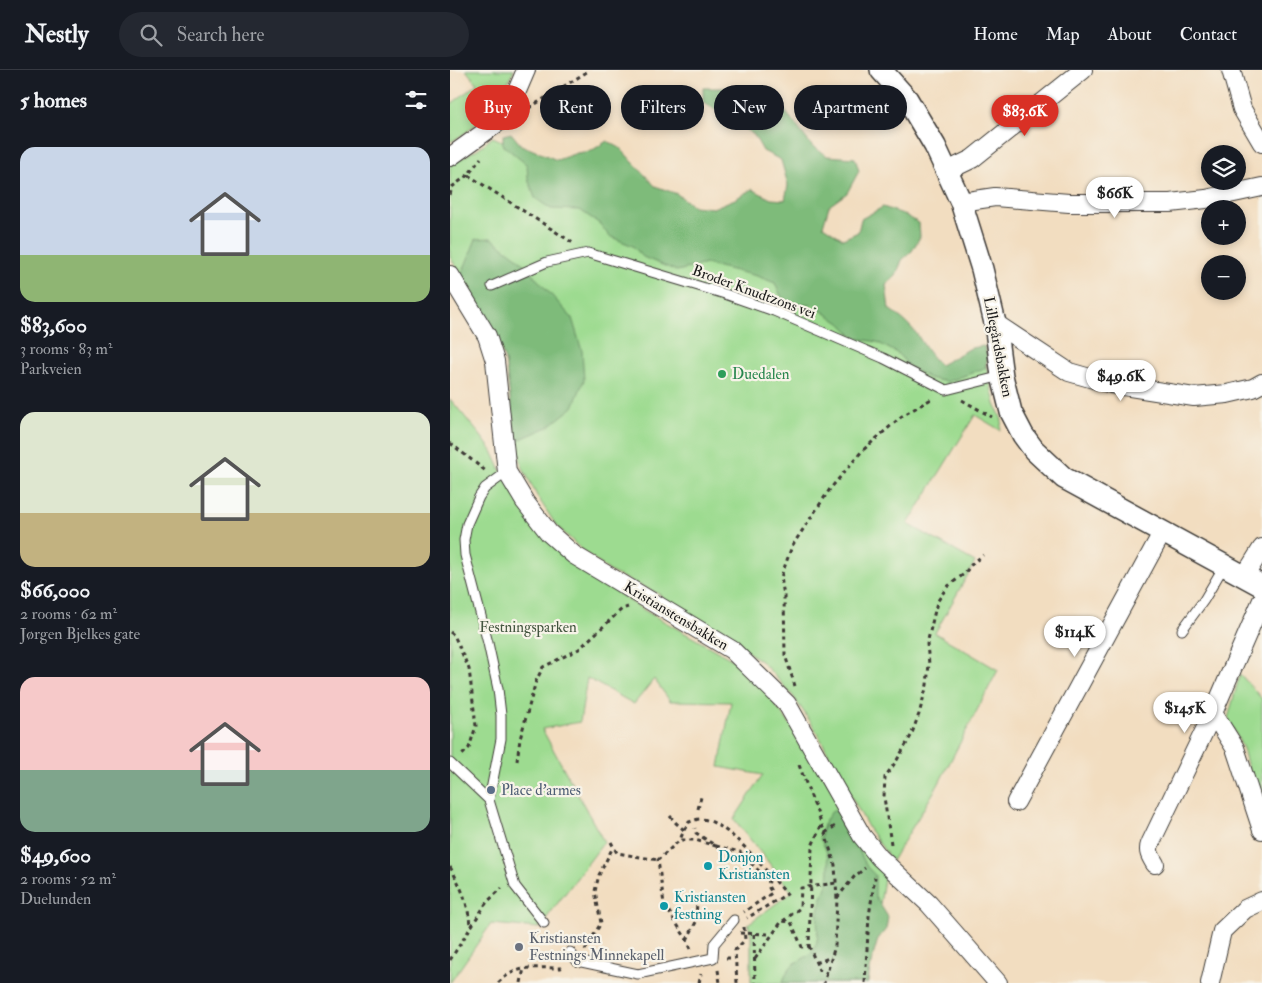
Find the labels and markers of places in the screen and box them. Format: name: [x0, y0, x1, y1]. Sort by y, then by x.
pin: $83.6K: [984, 94, 1066, 137]
pin: $66K: [1085, 176, 1145, 219]
pin: $49.6K: [1080, 360, 1162, 402]
place label: Duedalen: [732, 365, 790, 384]
marker: Duedalen: [716, 368, 728, 380]
pin: $114K: [1040, 616, 1110, 658]
pin: $145K: [1150, 692, 1220, 734]
place label: Place d'armes: [501, 781, 581, 800]
marker: Place d'armes: [485, 784, 497, 796]
place label: Donjon Kristiansten: [718, 848, 790, 884]
marker: Donjon Kristiansten: [702, 860, 714, 872]
place label: Kristiansten festning: [674, 888, 746, 924]
marker: Kristiansten festning: [658, 900, 670, 912]
place label: Kristiansten Festnings Minnekapell: [529, 929, 665, 966]
marker: Kristiansten Festnings Minnekapell: [513, 941, 525, 953]

